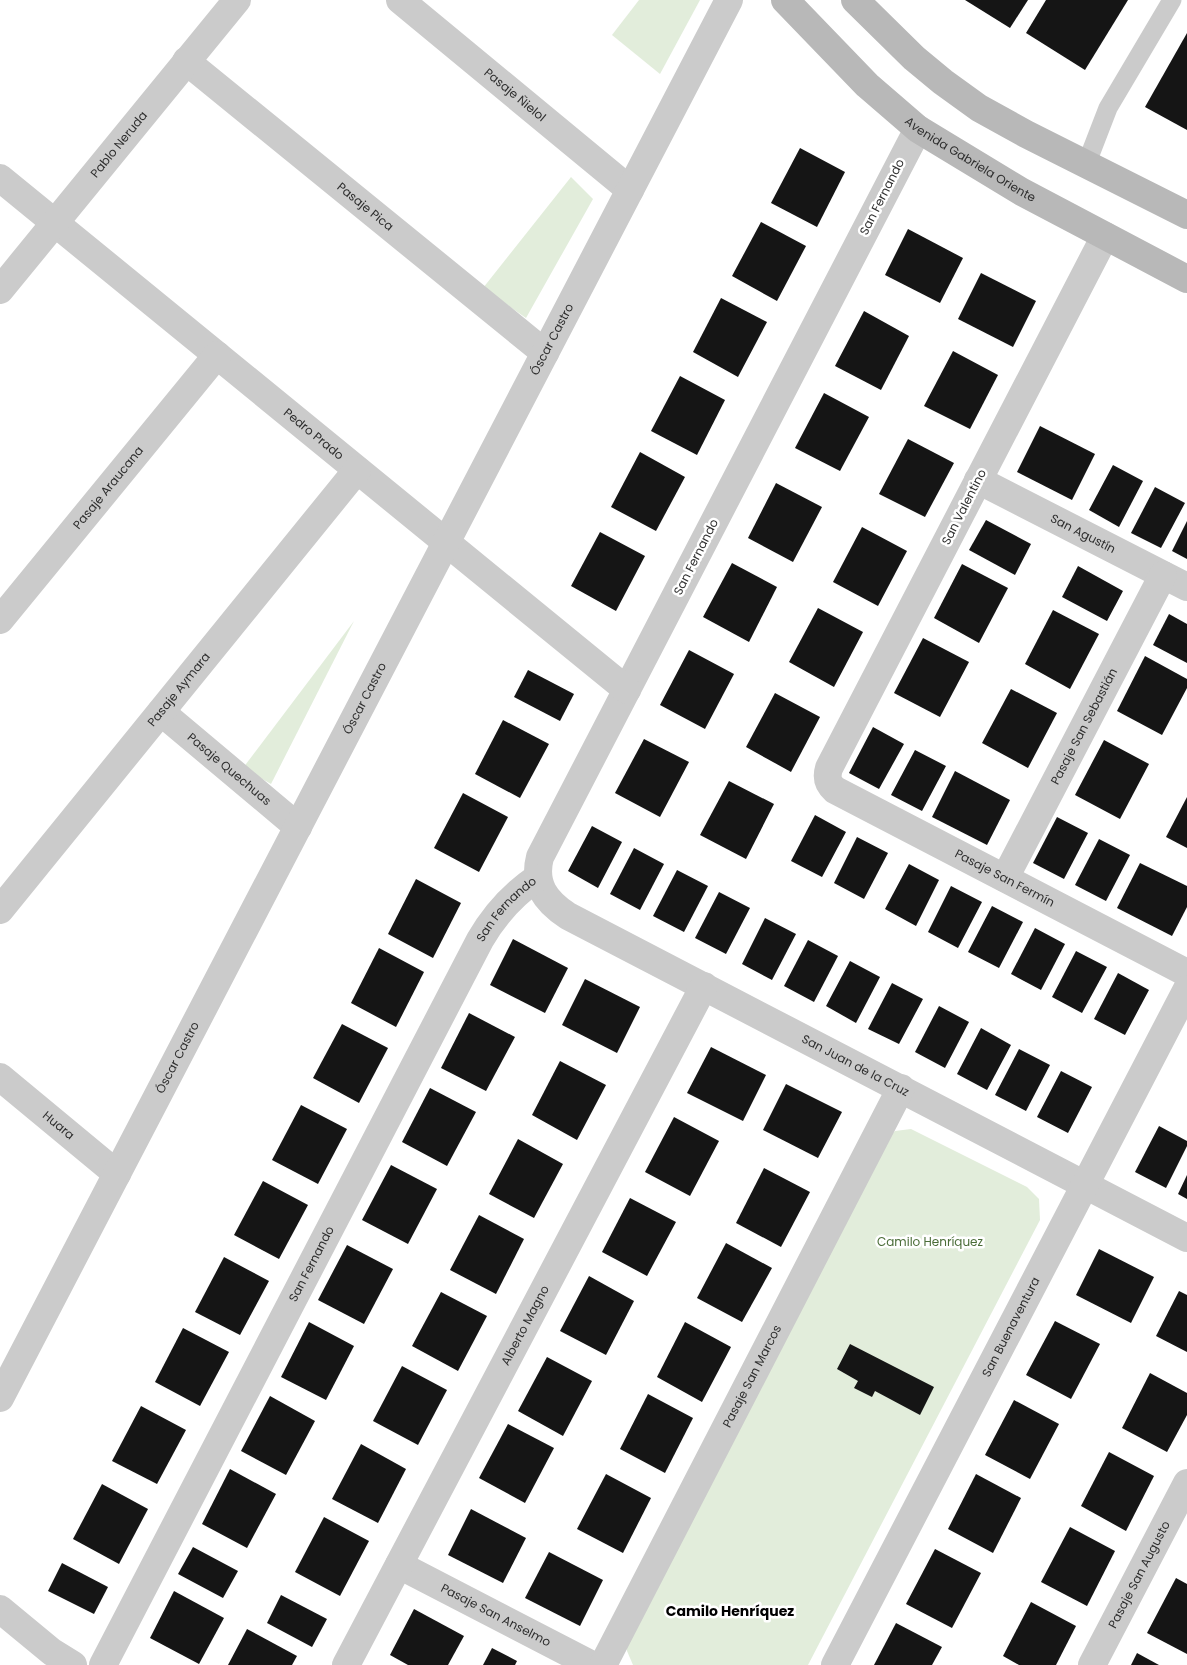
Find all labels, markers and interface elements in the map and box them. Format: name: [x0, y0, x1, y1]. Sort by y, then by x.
street label: Pasaje Ñielol: [481, 64, 550, 125]
street label: Pablo Neruda: [86, 107, 151, 181]
street label: Avenida Gabriela Oriente: [901, 112, 1039, 206]
street label: San Fernando: [855, 156, 908, 238]
street label: Pasaje Pica: [334, 178, 397, 235]
street label: Óscar Castro: [526, 300, 578, 378]
street label: Pedro Prado: [280, 404, 348, 464]
street label: Pasaje Araucana: [69, 442, 147, 533]
street label: San Valentino: [937, 466, 990, 548]
street label: San Agustín: [1048, 510, 1119, 557]
street label: San Fernando: [669, 516, 722, 598]
street label: Pasaje Aymara: [143, 648, 214, 730]
street label: Óscar Castro: [339, 659, 390, 737]
street label: Pasaje San Sebastián: [1046, 665, 1121, 787]
street label: Pasaje Quechuas: [184, 729, 275, 809]
street label: Pasaje San Fermín: [952, 845, 1058, 911]
street label: San Fernando: [472, 872, 540, 945]
street label: Óscar Castro: [151, 1018, 203, 1096]
street label: San Juan de la Cruz: [799, 1030, 912, 1100]
street label: Huara: [39, 1107, 78, 1143]
street label: San Fernando: [284, 1223, 338, 1305]
park label: Camilo Henríquez: [877, 1233, 983, 1250]
street label: San Buenaventura: [977, 1274, 1044, 1380]
street label: Alberto Magno: [497, 1282, 553, 1368]
street label: Pasaje San Marcos: [718, 1322, 785, 1430]
street label: Pasaje San Augusto: [1104, 1517, 1174, 1631]
street label: Pasaje San Anselmo: [438, 1579, 554, 1650]
district label: Camilo Henríquez: [666, 1601, 794, 1621]

